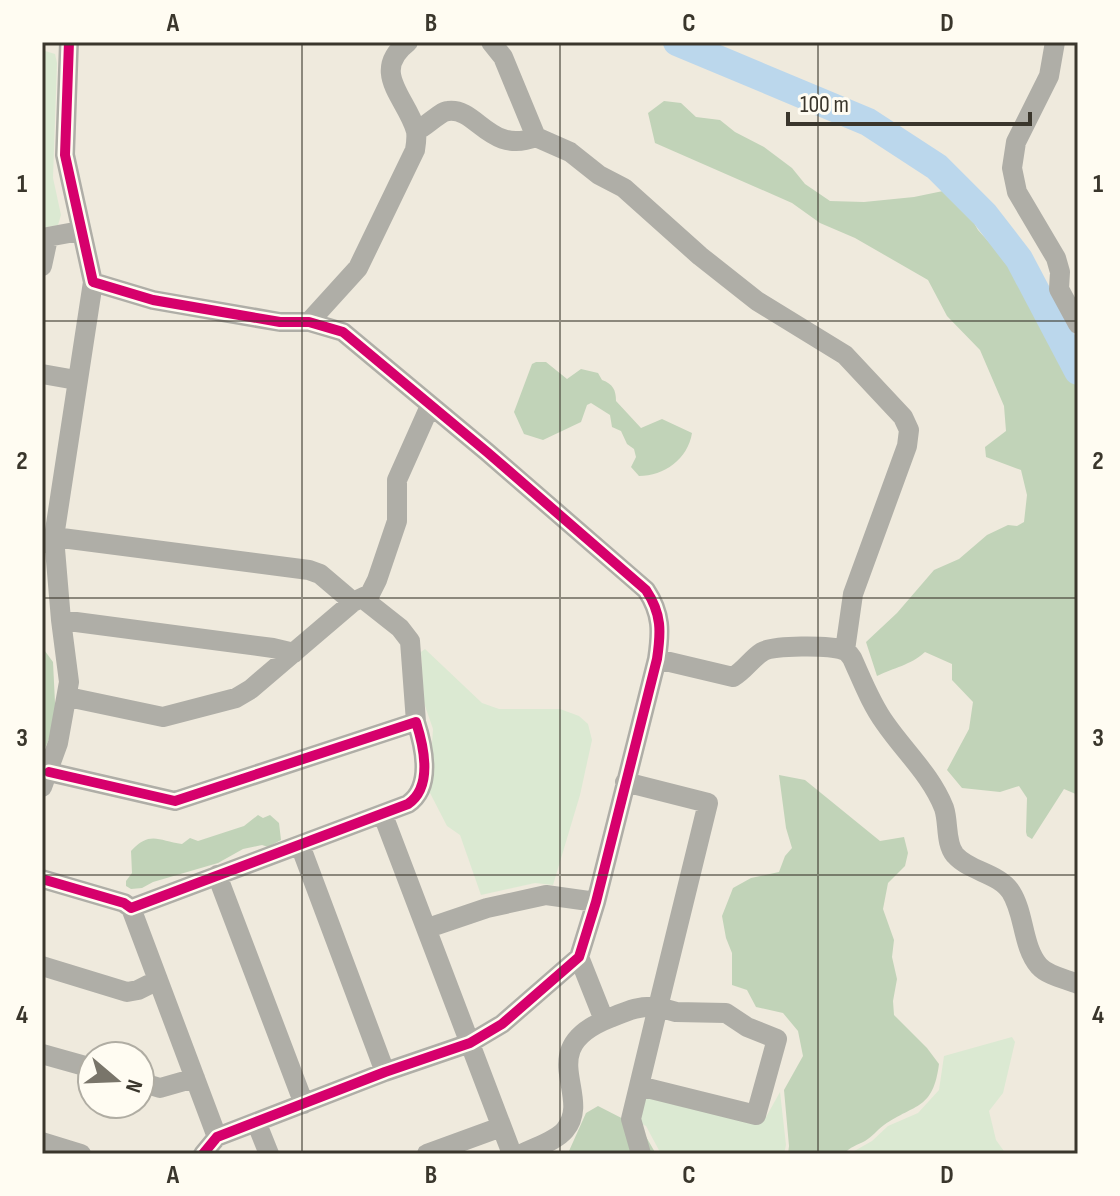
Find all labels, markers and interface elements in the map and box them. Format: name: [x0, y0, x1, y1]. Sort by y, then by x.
text: A: [166, 8, 180, 39]
text: B: [425, 8, 437, 39]
text: C: [682, 8, 696, 39]
text: D: [940, 8, 954, 39]
scale bar: [788, 76, 1030, 126]
text: 100 m: [800, 90, 849, 119]
text: 1: [17, 169, 27, 200]
text: 1: [1093, 169, 1103, 200]
text: 2: [16, 446, 28, 477]
text: 2: [1092, 446, 1104, 477]
text: 3: [16, 723, 28, 754]
text: 3: [1092, 723, 1104, 754]
text: 4: [16, 1000, 28, 1031]
text: 4: [1092, 1000, 1104, 1031]
north arrow: [76, 1040, 156, 1120]
text: N: [119, 1076, 148, 1096]
text: A: [166, 1160, 180, 1191]
text: B: [425, 1160, 437, 1191]
text: C: [682, 1160, 696, 1191]
text: D: [940, 1160, 954, 1191]

